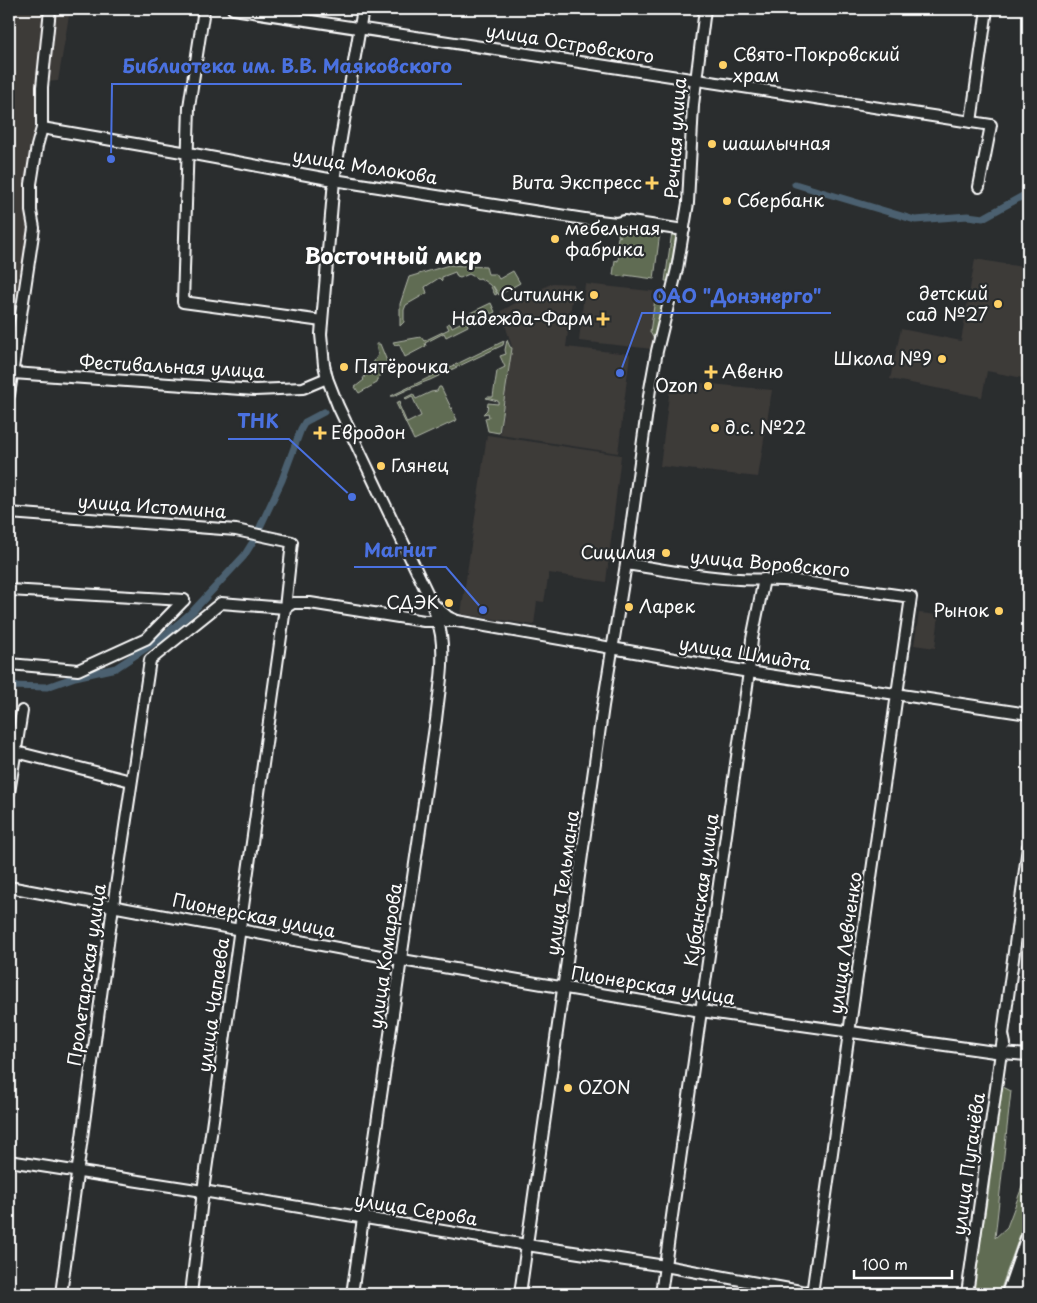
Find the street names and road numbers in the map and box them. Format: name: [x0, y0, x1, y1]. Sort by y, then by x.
street label: улица Островского: [484, 16, 656, 69]
street label: Речная улица: [657, 76, 692, 199]
street label: улица Молокова: [291, 141, 440, 190]
street label: Фестивальная улица: [79, 347, 266, 384]
street label: улица Истомина: [77, 487, 228, 524]
street label: улица Воровского: [689, 542, 851, 583]
street label: улица Шмидта: [677, 629, 813, 676]
street label: улица Тельмана: [538, 808, 585, 957]
street label: Кубанская улица: [676, 811, 725, 968]
street label: улица Левченко: [821, 870, 868, 1016]
street label: улица Комарова: [361, 880, 408, 1031]
street label: Пролетарская улица: [59, 881, 112, 1068]
street label: Пионерская улица: [170, 885, 339, 944]
street label: улица Чапаева: [190, 935, 235, 1074]
street label: Пионерская улица: [569, 958, 738, 1011]
street label: улица Пугачёва: [944, 1090, 991, 1237]
street label: улица Серова: [353, 1185, 480, 1232]

